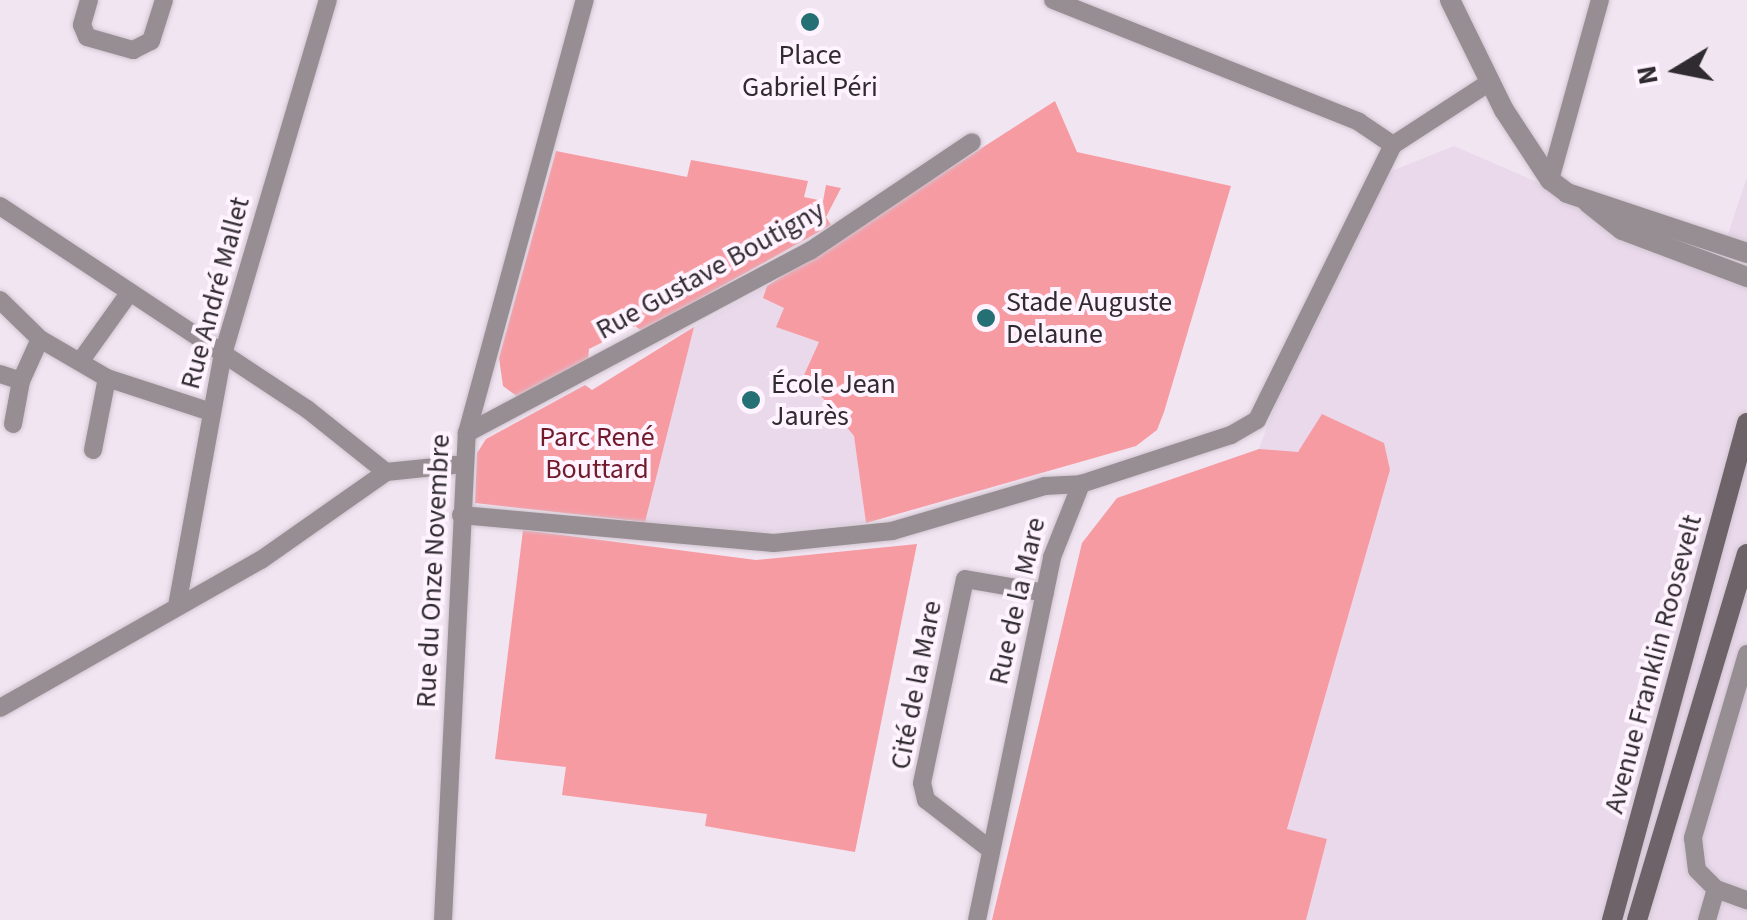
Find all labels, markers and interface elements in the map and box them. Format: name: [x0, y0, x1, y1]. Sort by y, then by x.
marker: Place Gabriel Péri: [799, 11, 821, 33]
north arrow: [1627, 20, 1727, 120]
place label: Place Gabriel Péri: [742, 38, 878, 104]
text: N: [1626, 63, 1669, 88]
street label: Rue André Mallet: [173, 193, 257, 393]
street label: Rue Gustave Boutigny: [590, 193, 830, 347]
place label: Stade Auguste Delaune: [1006, 285, 1172, 351]
marker: Stade Auguste Delaune: [975, 307, 997, 329]
place label: École Jean Jaurès: [771, 367, 896, 433]
marker: École Jean Jaurès: [740, 389, 762, 411]
park label: Parc René Bouttard: [539, 420, 655, 486]
street label: Rue du Onze Novembre: [409, 433, 457, 709]
street label: Avenue Franklin Roosevelt: [1597, 511, 1709, 817]
street label: Rue de la Mare: [981, 514, 1053, 688]
street label: Cité de la Mare: [883, 598, 949, 772]

